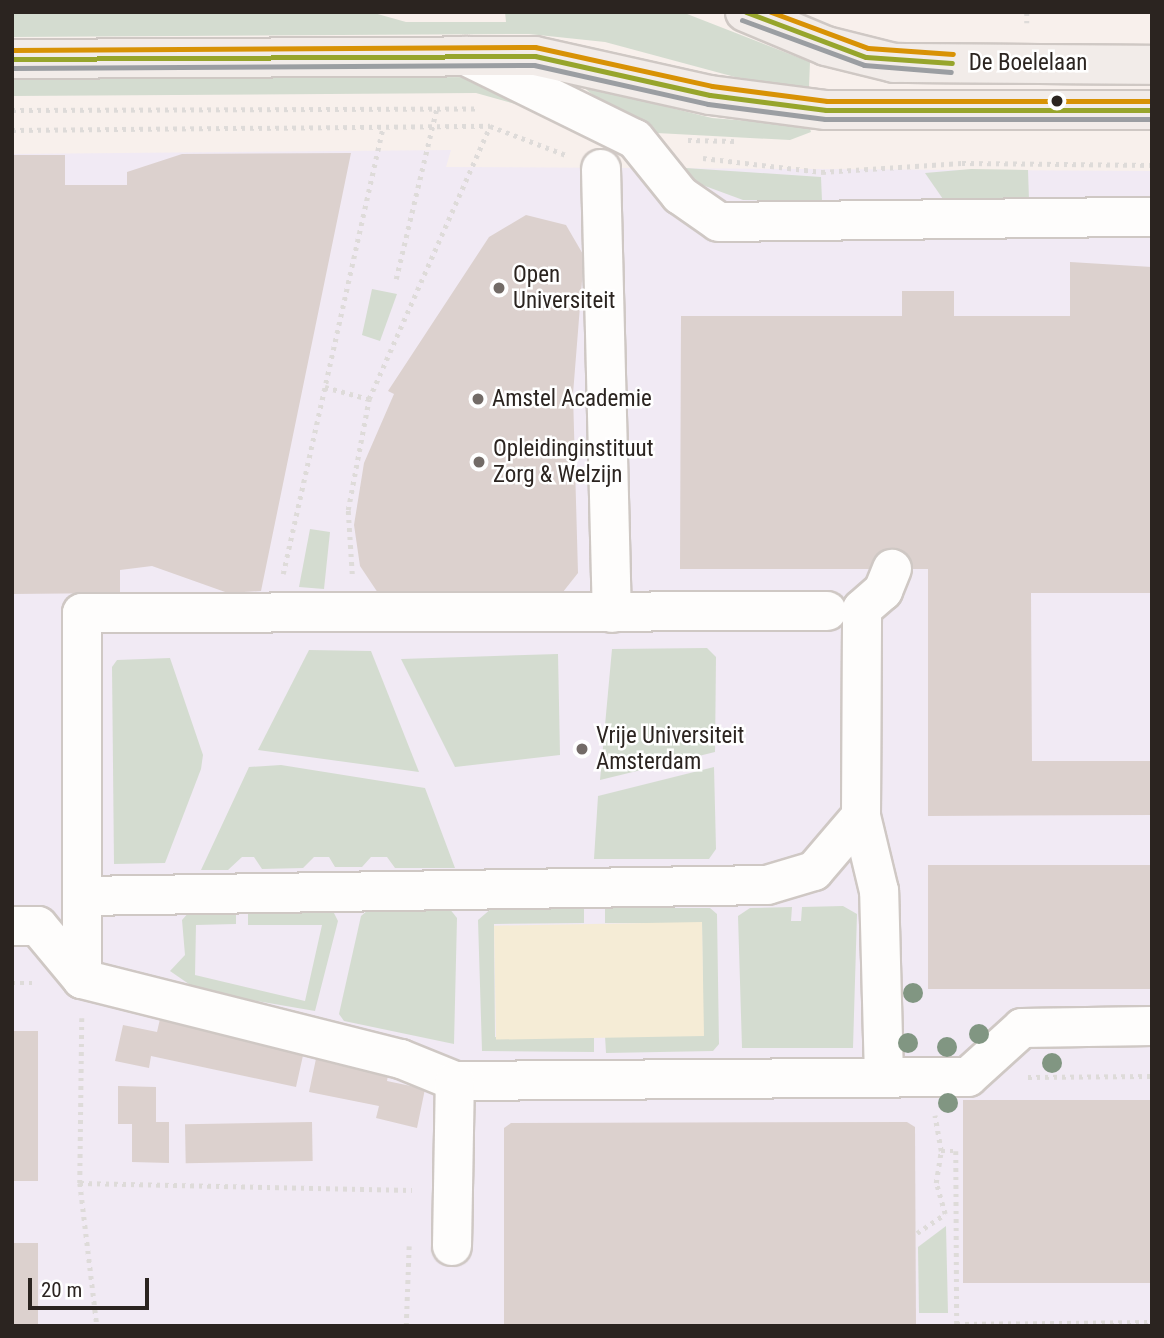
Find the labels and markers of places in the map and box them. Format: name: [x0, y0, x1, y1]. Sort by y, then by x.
unlabelled marker: [1050, 94, 1064, 108]
place label: Open Universiteit: [513, 261, 615, 315]
marker: Open Universiteit: [491, 280, 507, 296]
place label: Amstel Academie: [492, 385, 652, 413]
marker: Amstel Academie: [470, 391, 486, 407]
place label: Opleidinginstituut Zorg & Welzijn: [493, 435, 654, 489]
marker: Opleidinginstituut Zorg & Welzijn: [471, 454, 487, 470]
place label: Vrije Universiteit Amsterdam: [596, 722, 744, 776]
marker: Vrije Universiteit Amsterdam: [574, 741, 590, 757]

